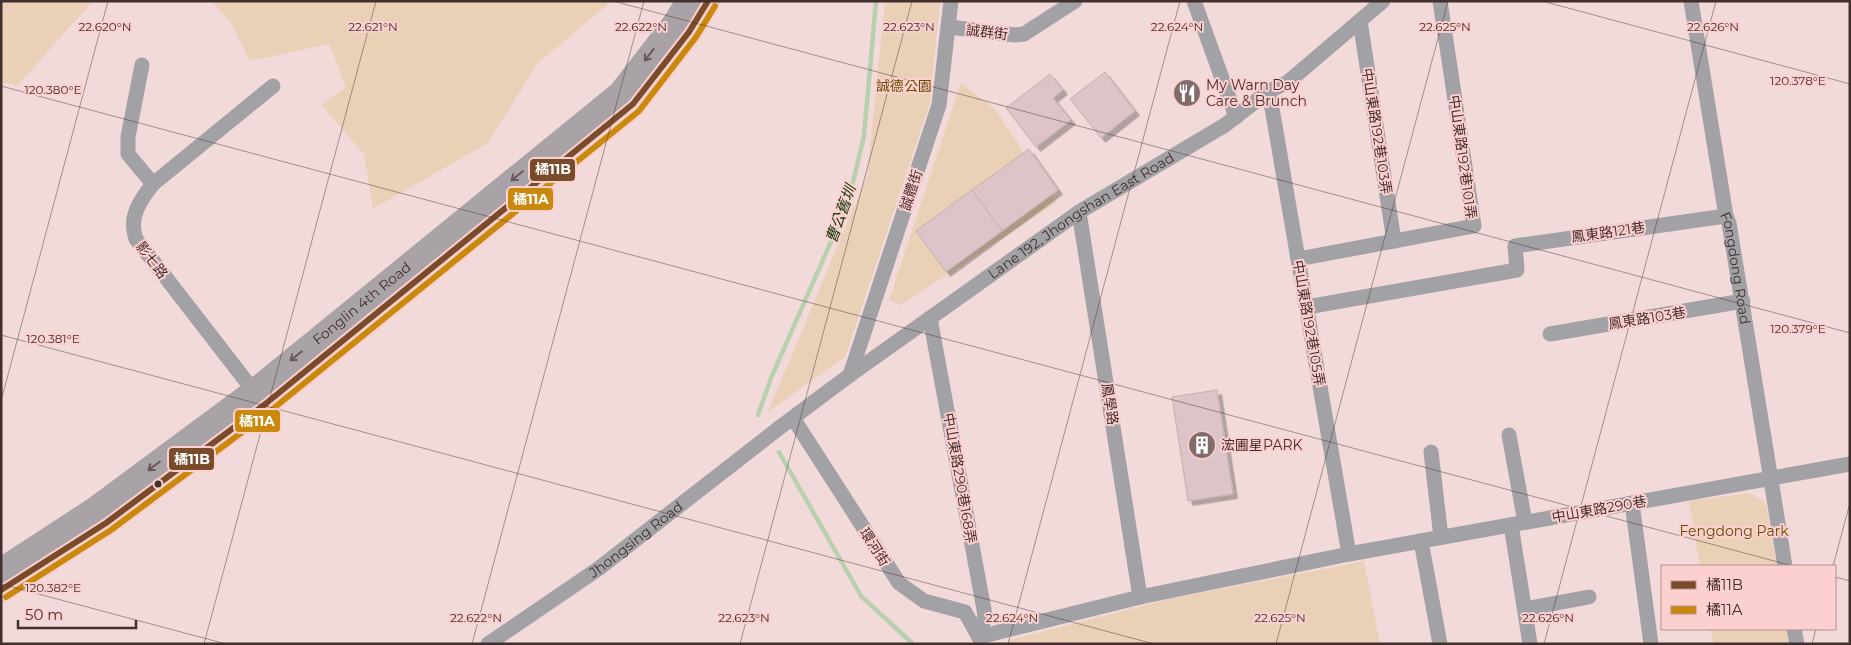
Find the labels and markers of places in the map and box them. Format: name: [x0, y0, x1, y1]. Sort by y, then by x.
place label: My Warn Day Care & Brunch: [1206, 76, 1307, 110]
restaurant icon: My Warn Day Care & Brunch: [1172, 78, 1202, 108]
building icon: 浤圃星PARK: [1187, 430, 1217, 460]
place label: 浤圃星PARK: [1221, 436, 1303, 454]
unlabelled marker: [153, 479, 163, 489]

